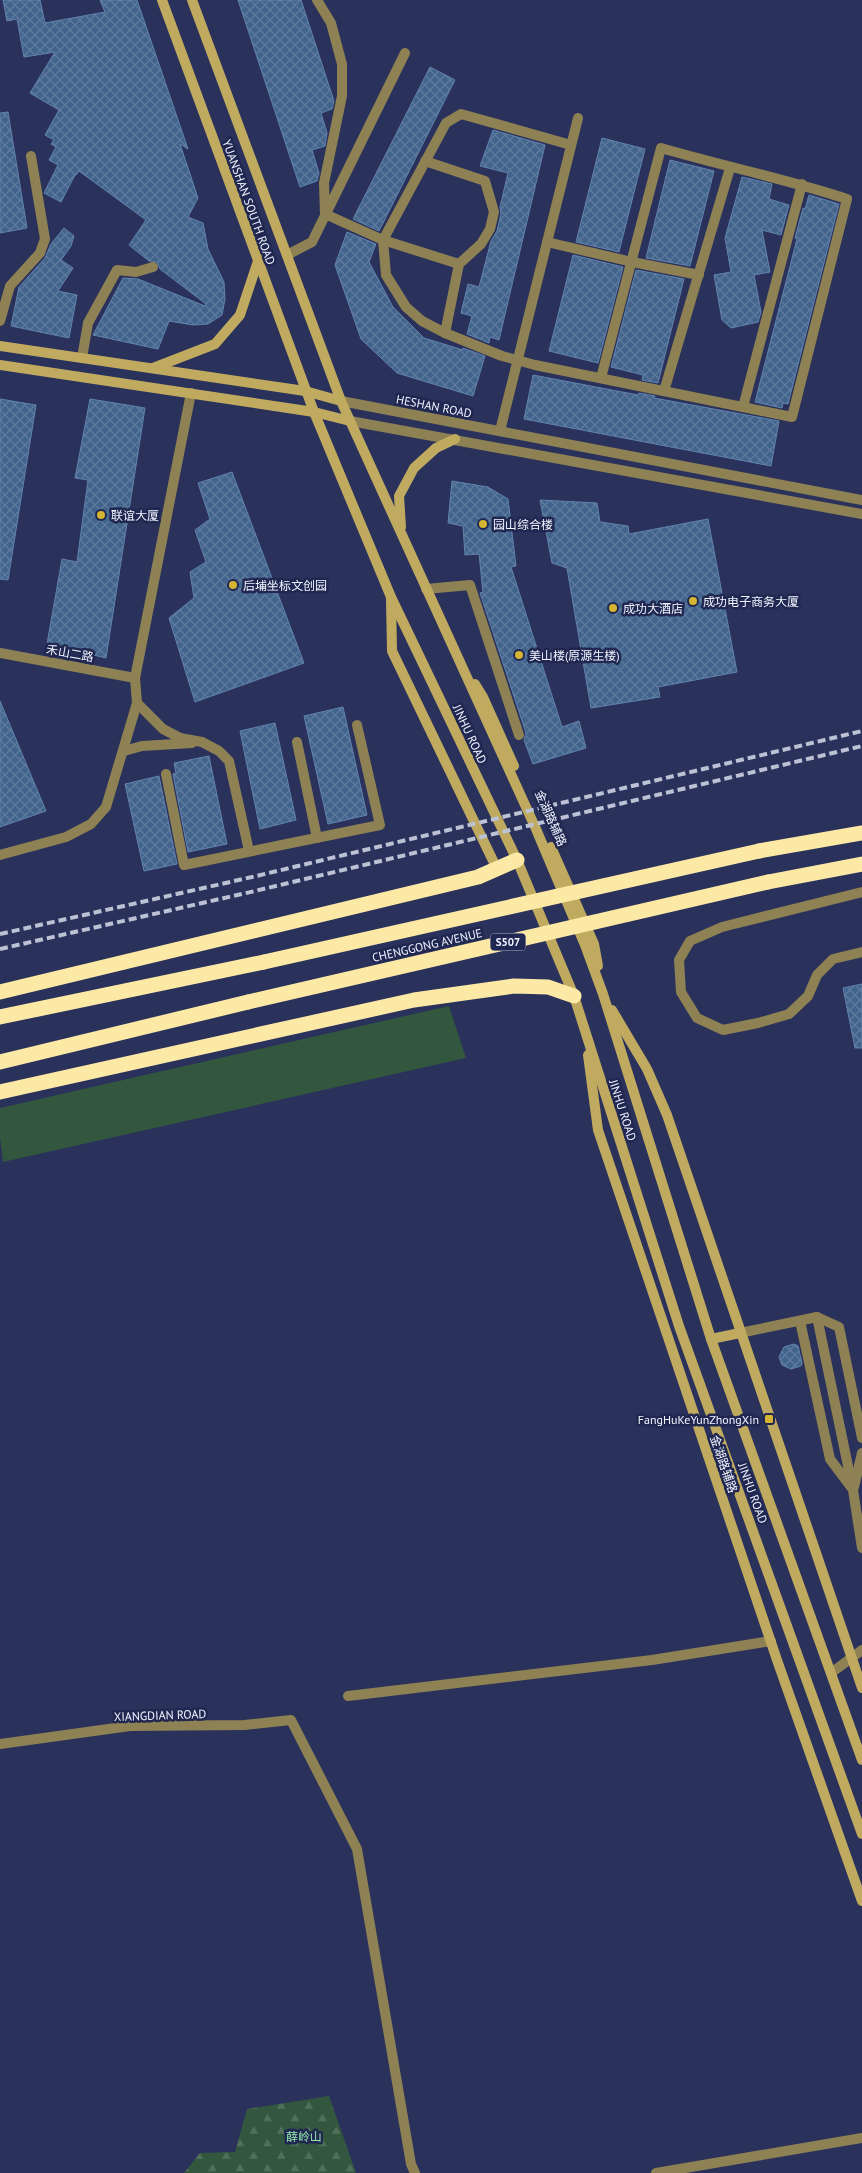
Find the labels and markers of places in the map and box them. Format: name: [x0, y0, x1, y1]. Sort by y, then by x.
place label: 联谊大厦: [111, 508, 159, 523]
marker: 联谊大厦: [95, 509, 107, 521]
place label: 园山综合楼: [493, 517, 553, 532]
marker: 园山综合楼: [477, 518, 489, 530]
place label: 后埔坐标文创园: [243, 578, 327, 593]
marker: 后埔坐标文创园: [227, 579, 239, 591]
place label: 成功电子商务大厦: [703, 594, 799, 609]
marker: 成功电子商务大厦: [687, 595, 699, 607]
place label: 成功大酒店: [623, 601, 683, 616]
marker: 成功大酒店: [607, 602, 619, 614]
place label: 美山楼(原源生楼): [529, 648, 620, 663]
marker: 美山楼(原源生楼): [513, 649, 525, 661]
place label: FangHuKeYunZhongXin: [638, 1412, 759, 1427]
marker: FangHuKeYunZhongXin: [763, 1413, 775, 1425]

